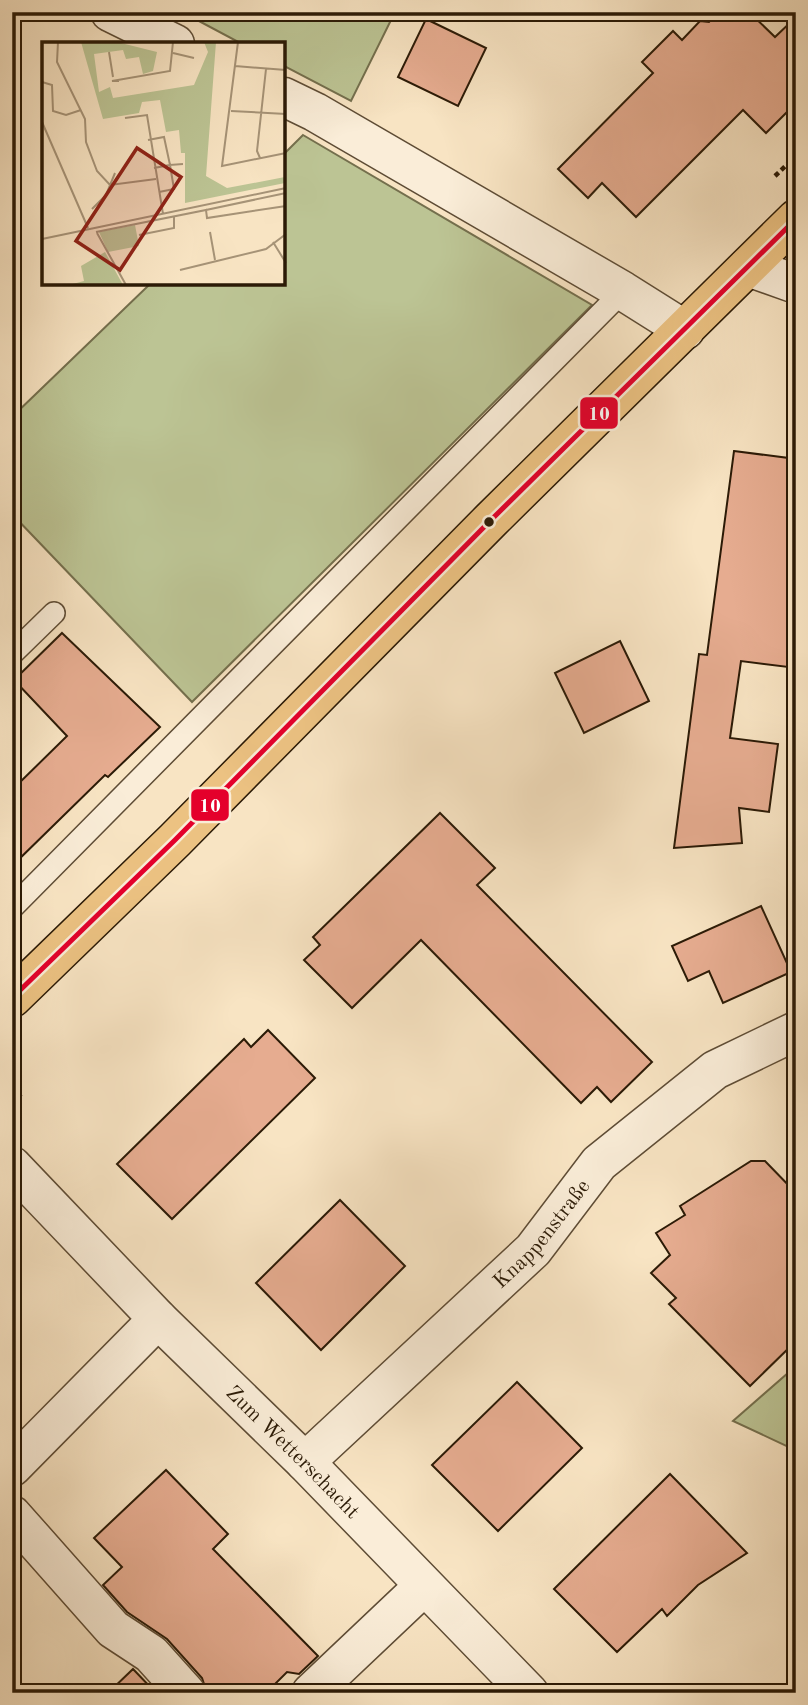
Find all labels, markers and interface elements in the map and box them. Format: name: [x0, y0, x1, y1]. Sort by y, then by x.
inset map: [42, 42, 285, 285]
line badge: 10: [579, 396, 619, 430]
text: 10: [588, 406, 610, 425]
unlabelled marker: [482, 515, 496, 529]
line badge: 10: [190, 788, 230, 822]
text: 10: [199, 798, 221, 817]
street label: Knappenstraße: [490, 1176, 595, 1293]
street label: Zum Wetterschacht: [221, 1382, 363, 1523]

